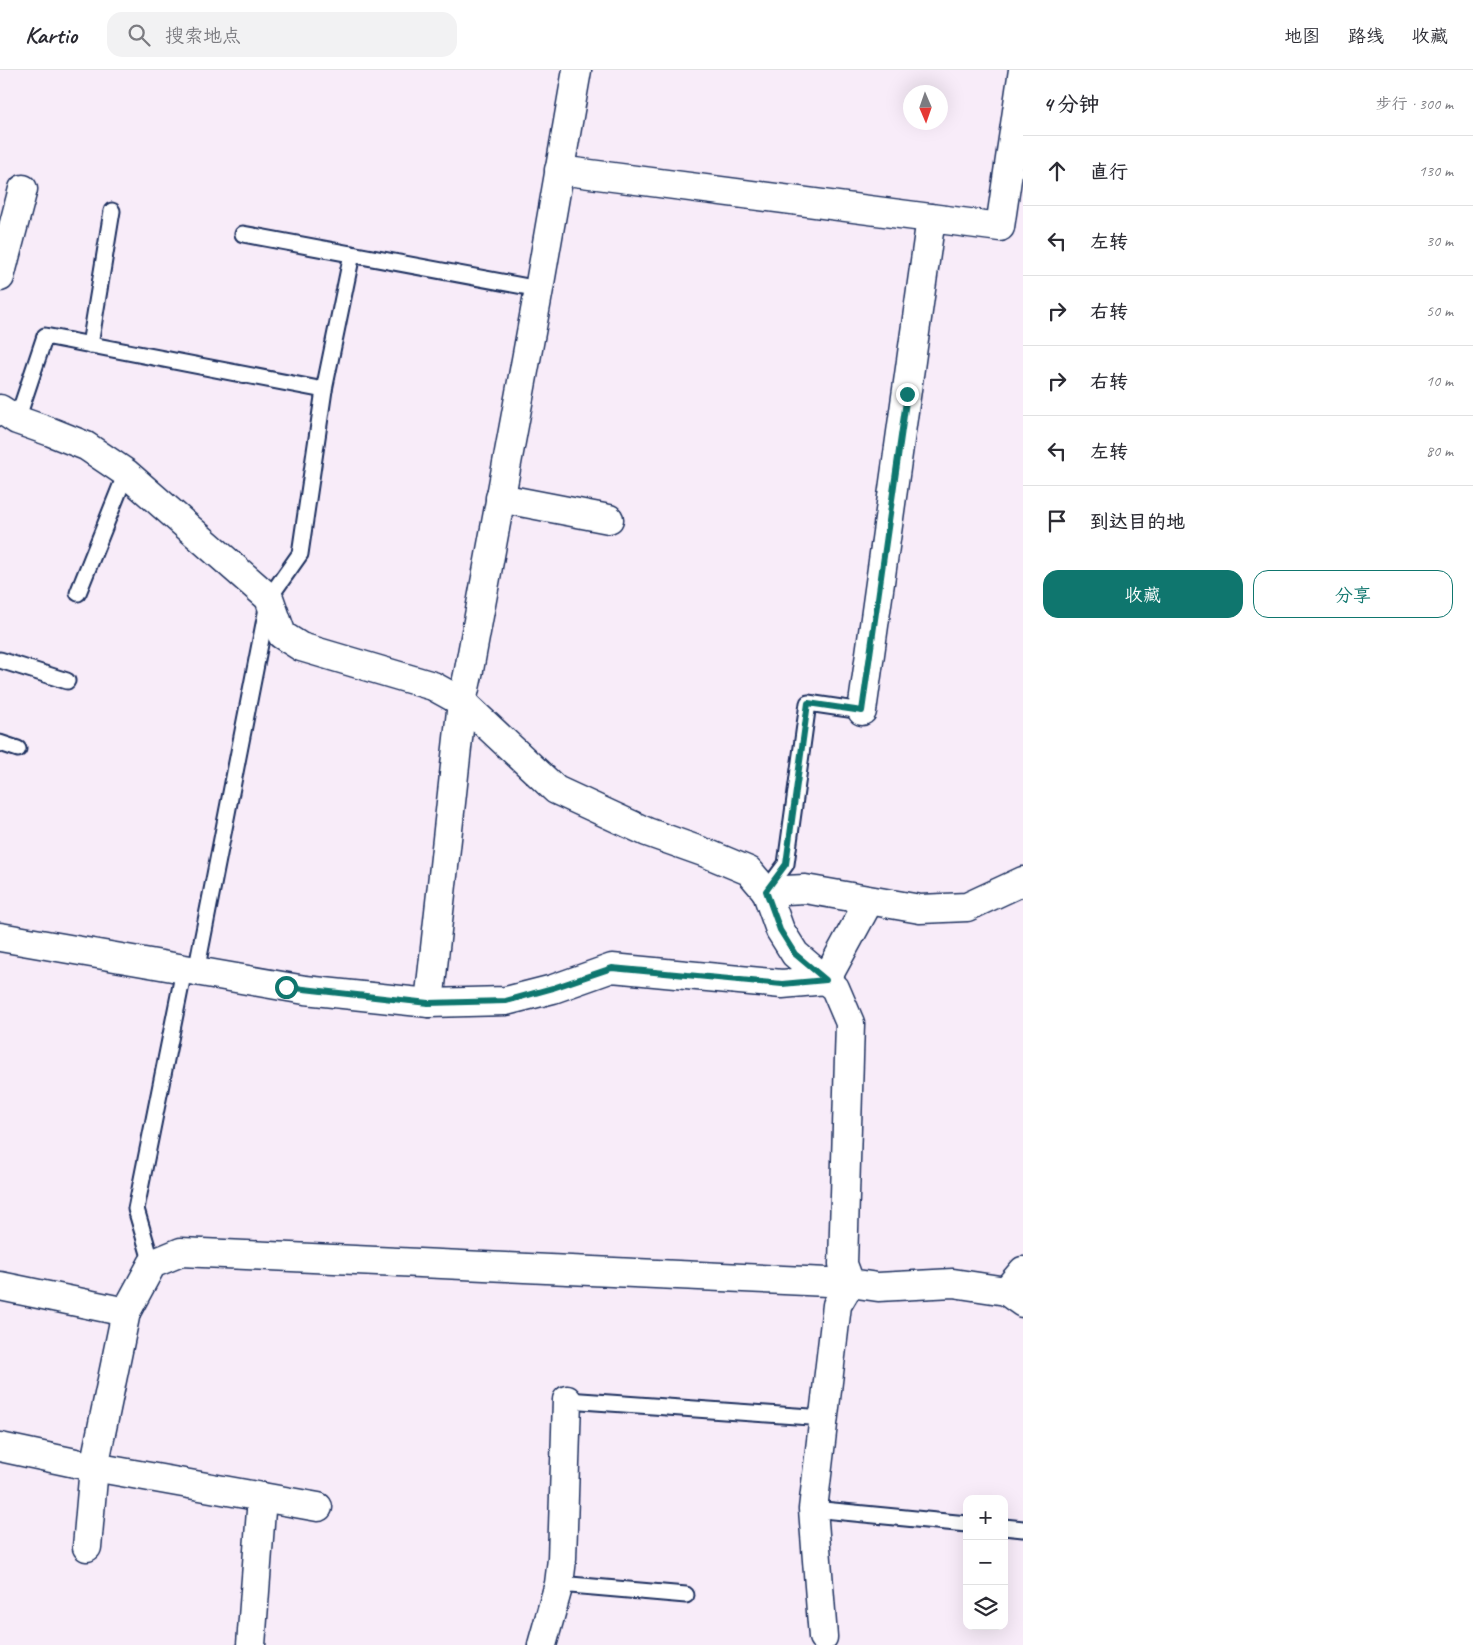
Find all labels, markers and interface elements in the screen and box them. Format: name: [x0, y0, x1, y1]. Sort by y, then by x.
search box: [107, 12, 457, 57]
text: Kartio: [25, 20, 77, 50]
icon: search: [125, 21, 153, 49]
text: 搜索地点: [165, 24, 241, 48]
text: 地图: [1284, 25, 1320, 47]
text: 路线: [1348, 25, 1384, 47]
text: 收藏: [1412, 25, 1448, 47]
north arrow: [903, 85, 948, 130]
text: 4 分钟: [1043, 91, 1100, 117]
text: 步行 · 300 m: [1376, 94, 1453, 114]
icon: ahead: [1043, 157, 1071, 185]
text: 直行: [1090, 160, 1128, 184]
text: 130 m: [1419, 161, 1453, 181]
icon: left: [1043, 227, 1071, 255]
text: 左转: [1090, 230, 1128, 254]
text: 30 m: [1426, 231, 1453, 251]
icon: right: [1043, 297, 1071, 325]
text: 右转: [1090, 300, 1128, 324]
text: 50 m: [1426, 301, 1453, 321]
icon: right: [1043, 367, 1071, 395]
text: 右转: [1090, 370, 1128, 394]
text: 10 m: [1426, 371, 1453, 391]
route end: [896, 383, 919, 406]
icon: left: [1043, 437, 1071, 465]
text: 左转: [1090, 440, 1128, 464]
text: 80 m: [1426, 441, 1453, 461]
icon: arrive: [1043, 507, 1071, 535]
text: 到达目的地: [1090, 510, 1185, 534]
button: 收藏: [1043, 570, 1243, 618]
button: 分享: [1253, 570, 1453, 618]
route start: [275, 976, 298, 999]
map controls: [963, 1495, 1008, 1630]
button: +: [963, 1495, 1008, 1540]
button: −: [963, 1540, 1008, 1585]
button: layers: [963, 1585, 1008, 1630]

